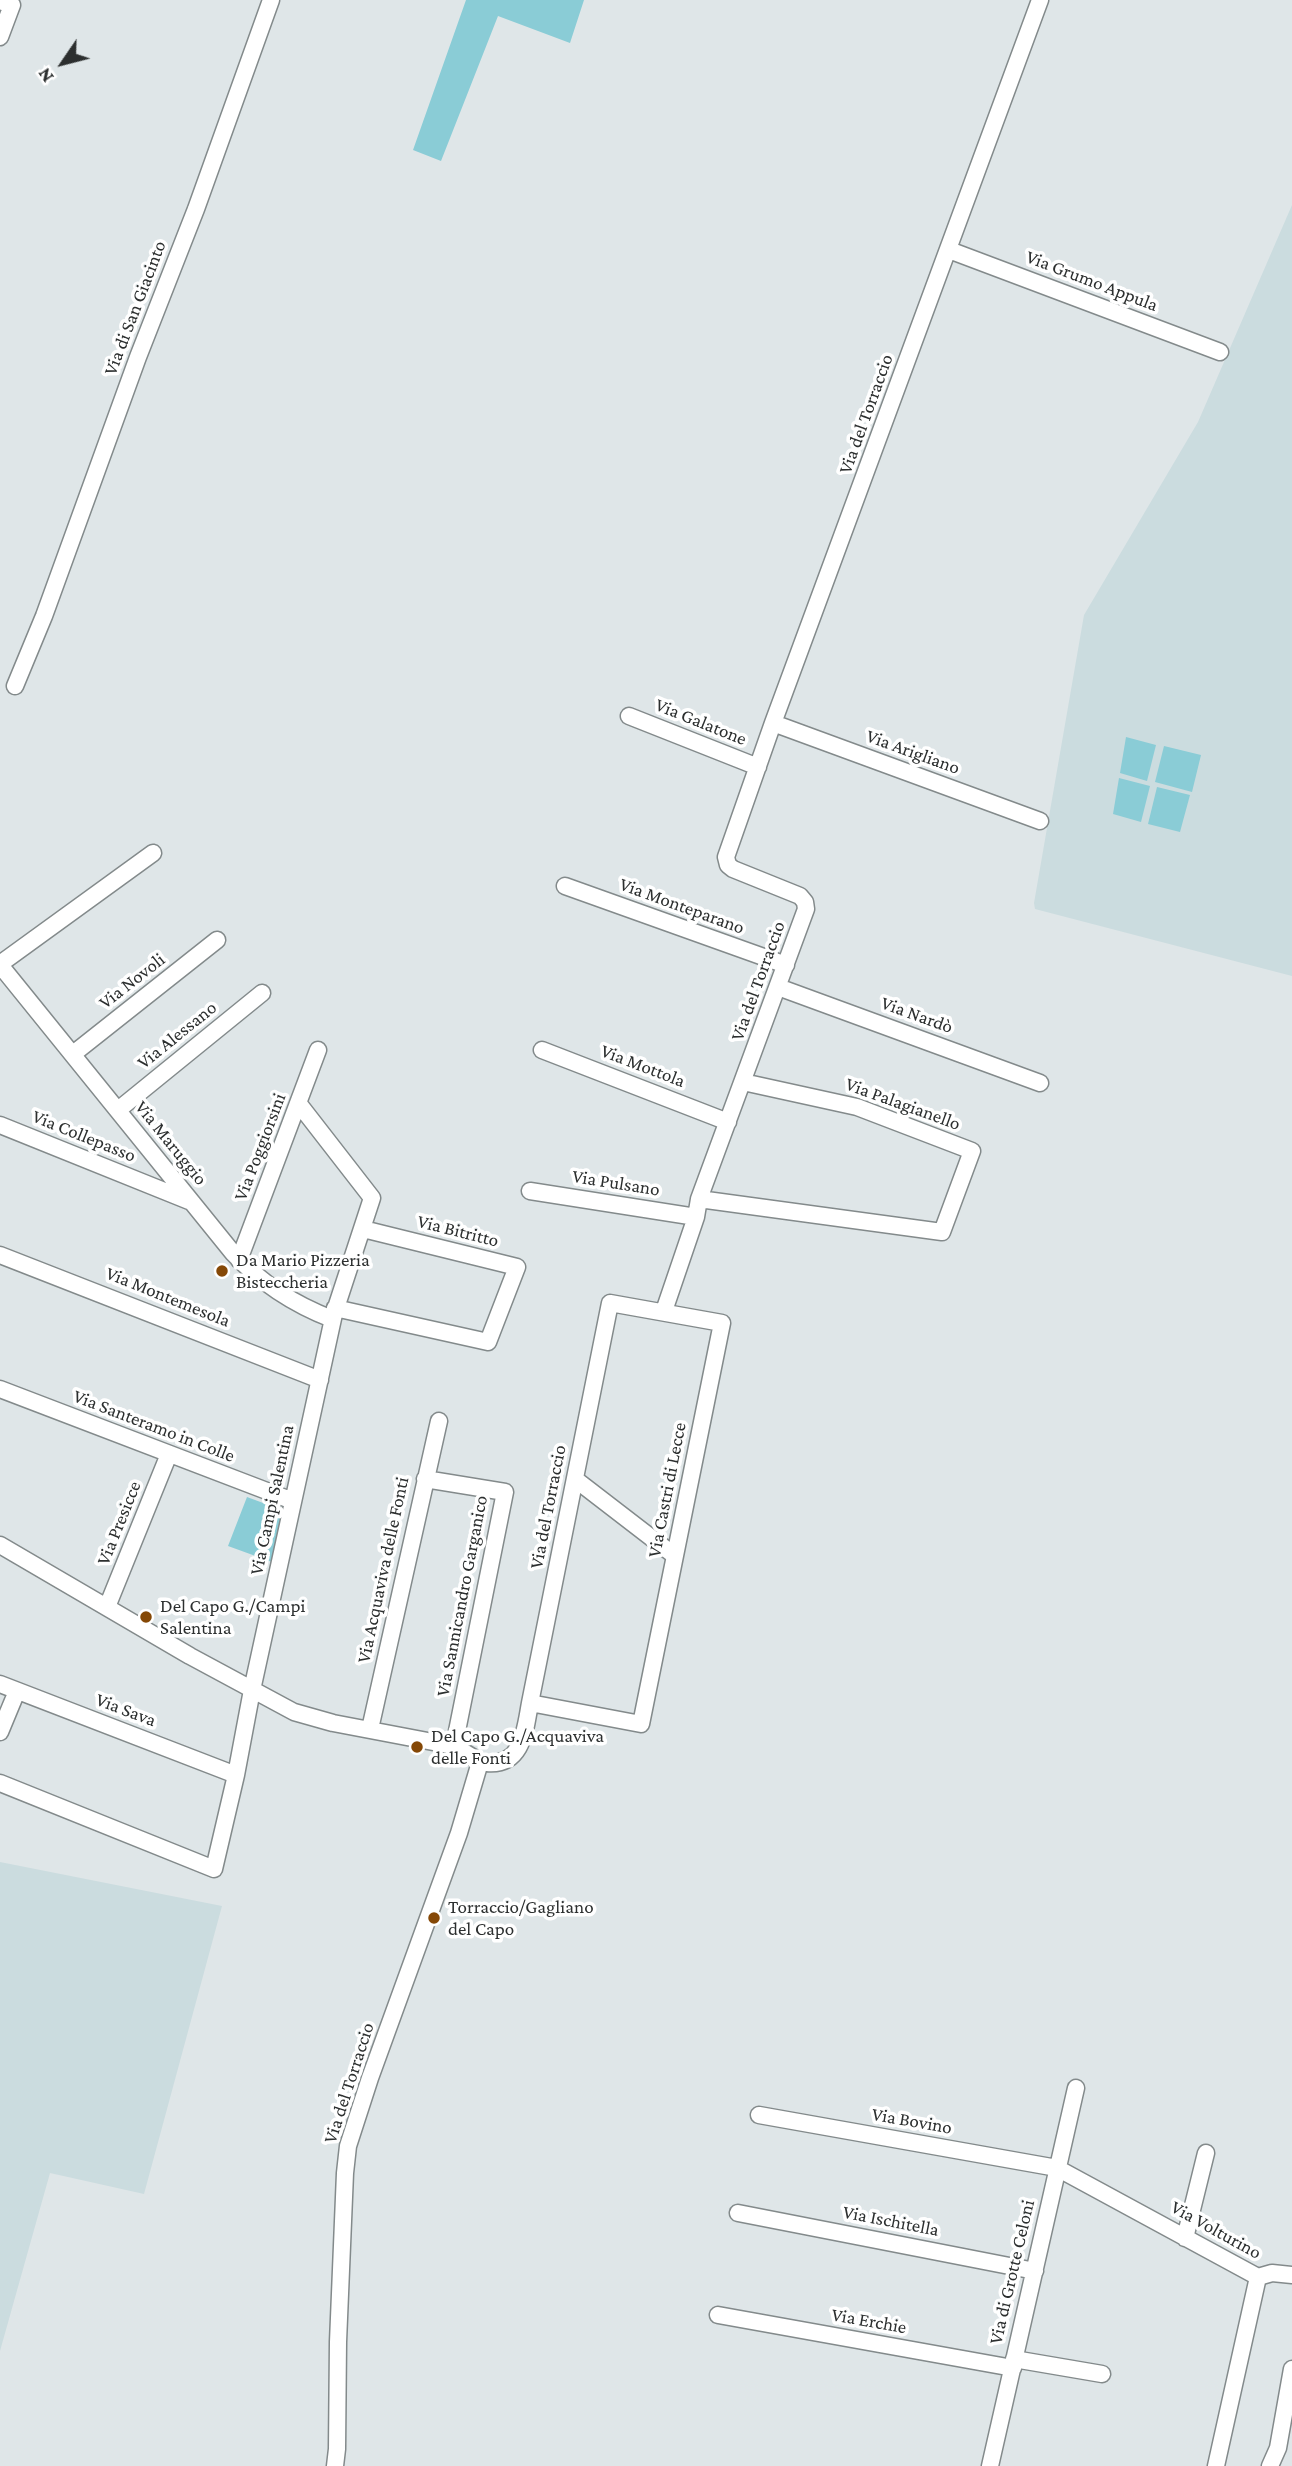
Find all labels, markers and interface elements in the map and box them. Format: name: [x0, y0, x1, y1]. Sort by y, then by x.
north arrow: [28, 28, 98, 98]
text: N: [33, 64, 58, 87]
street label: Via di San Giacinto: [99, 237, 171, 379]
street label: Via Grumo Appula: [1023, 245, 1161, 317]
street label: Via del Torraccio: [834, 351, 898, 477]
street label: Via Galatone: [652, 693, 750, 751]
street label: Via Arigliano: [863, 725, 963, 779]
street label: Via Monteparano: [616, 873, 748, 939]
street label: Via del Torraccio: [726, 918, 790, 1044]
street label: Via Novoli: [94, 948, 170, 1014]
street label: Via Nardò: [878, 991, 956, 1039]
street label: Via Alessano: [133, 996, 221, 1074]
street label: Via Mottola: [597, 1039, 689, 1093]
street label: Via Palagianello: [842, 1073, 964, 1135]
street label: Via Poggiorsini: [229, 1090, 291, 1204]
street label: Via Maruggio: [130, 1096, 212, 1190]
street label: Via Collepasso: [29, 1105, 139, 1167]
street label: Via Pulsano: [571, 1165, 661, 1201]
street label: Via Bitritto: [415, 1210, 501, 1252]
place label: Da Mario Pizzeria Bisteccheria: [236, 1249, 370, 1293]
street label: Via Montemesola: [103, 1262, 233, 1332]
marker: Da Mario Pizzeria Bisteccheria: [214, 1263, 230, 1279]
street label: Via Santeramo in Colle: [70, 1385, 238, 1467]
street label: Via Castri di Lecce: [643, 1421, 691, 1559]
street label: Via Campi Salentina: [245, 1423, 299, 1577]
street label: Via del Torraccio: [525, 1443, 571, 1571]
street label: Via Acquaviva delle Fonti: [352, 1475, 414, 1665]
street label: Via Presicce: [92, 1478, 146, 1568]
street label: Via Sannicandro Garganico: [431, 1493, 493, 1699]
place label: Del Capo G./Campi Salentina: [160, 1595, 306, 1639]
marker: Del Capo G./Campi Salentina: [138, 1609, 154, 1625]
street label: Via Sava: [93, 1688, 159, 1732]
place label: Del Capo G./Acquaviva delle Fonti: [431, 1725, 604, 1769]
marker: Del Capo G./Acquaviva delle Fonti: [409, 1739, 425, 1755]
place label: Torraccio/Gagliano del Capo: [448, 1896, 594, 1940]
marker: Torraccio/Gagliano del Capo: [426, 1910, 442, 1926]
street label: Via del Torraccio: [319, 2020, 379, 2146]
street label: Via Bovino: [870, 2103, 954, 2139]
street label: Via Volturino: [1167, 2196, 1265, 2264]
street label: Via di Grotte Celoni: [984, 2198, 1040, 2346]
street label: Via Ischitella: [841, 2201, 941, 2241]
street label: Via Erchie: [830, 2303, 908, 2339]

